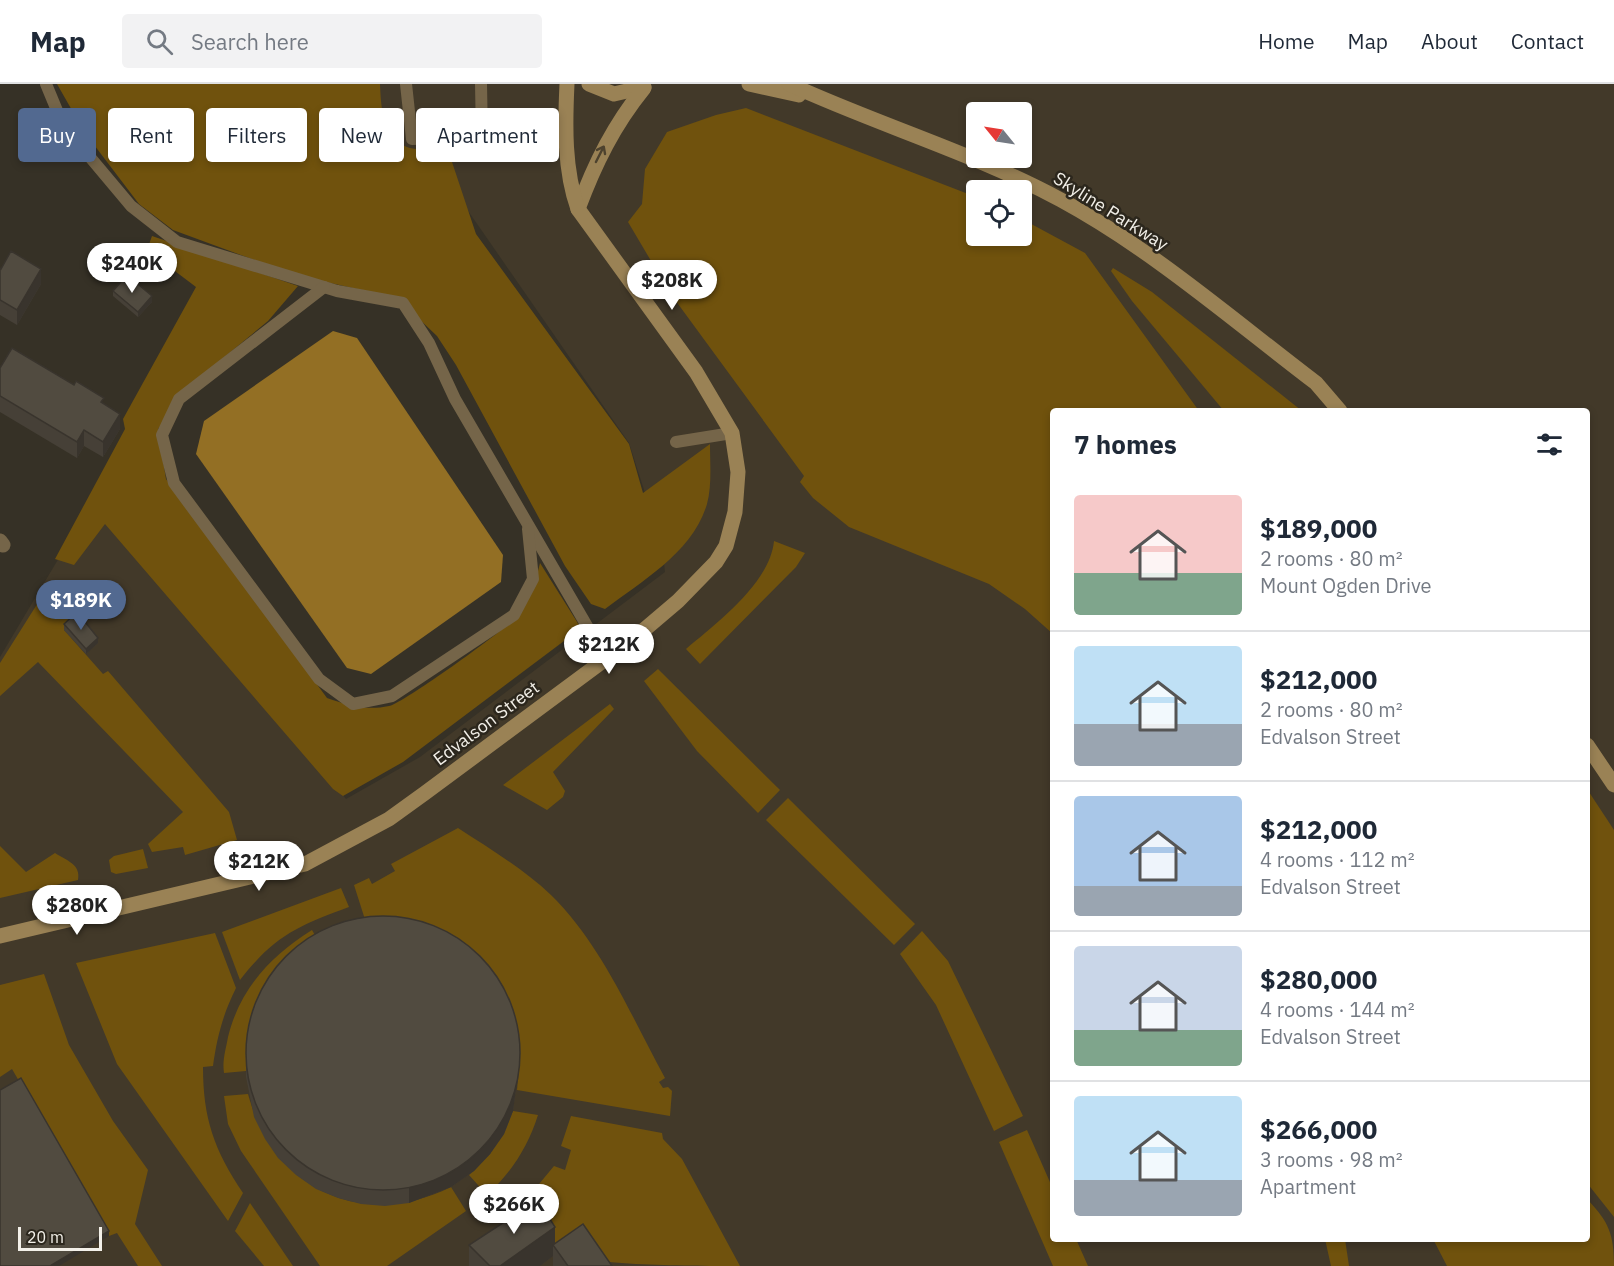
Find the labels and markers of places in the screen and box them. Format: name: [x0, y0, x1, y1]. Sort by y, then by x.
pin: $240K: [90, 243, 174, 294]
pin: $208K: [630, 260, 714, 311]
pin: $189K: [39, 580, 123, 631]
pin: $212K: [567, 624, 651, 675]
pin: $212K: [217, 841, 301, 892]
pin: $280K: [35, 885, 119, 936]
pin: $266K: [472, 1184, 556, 1235]

